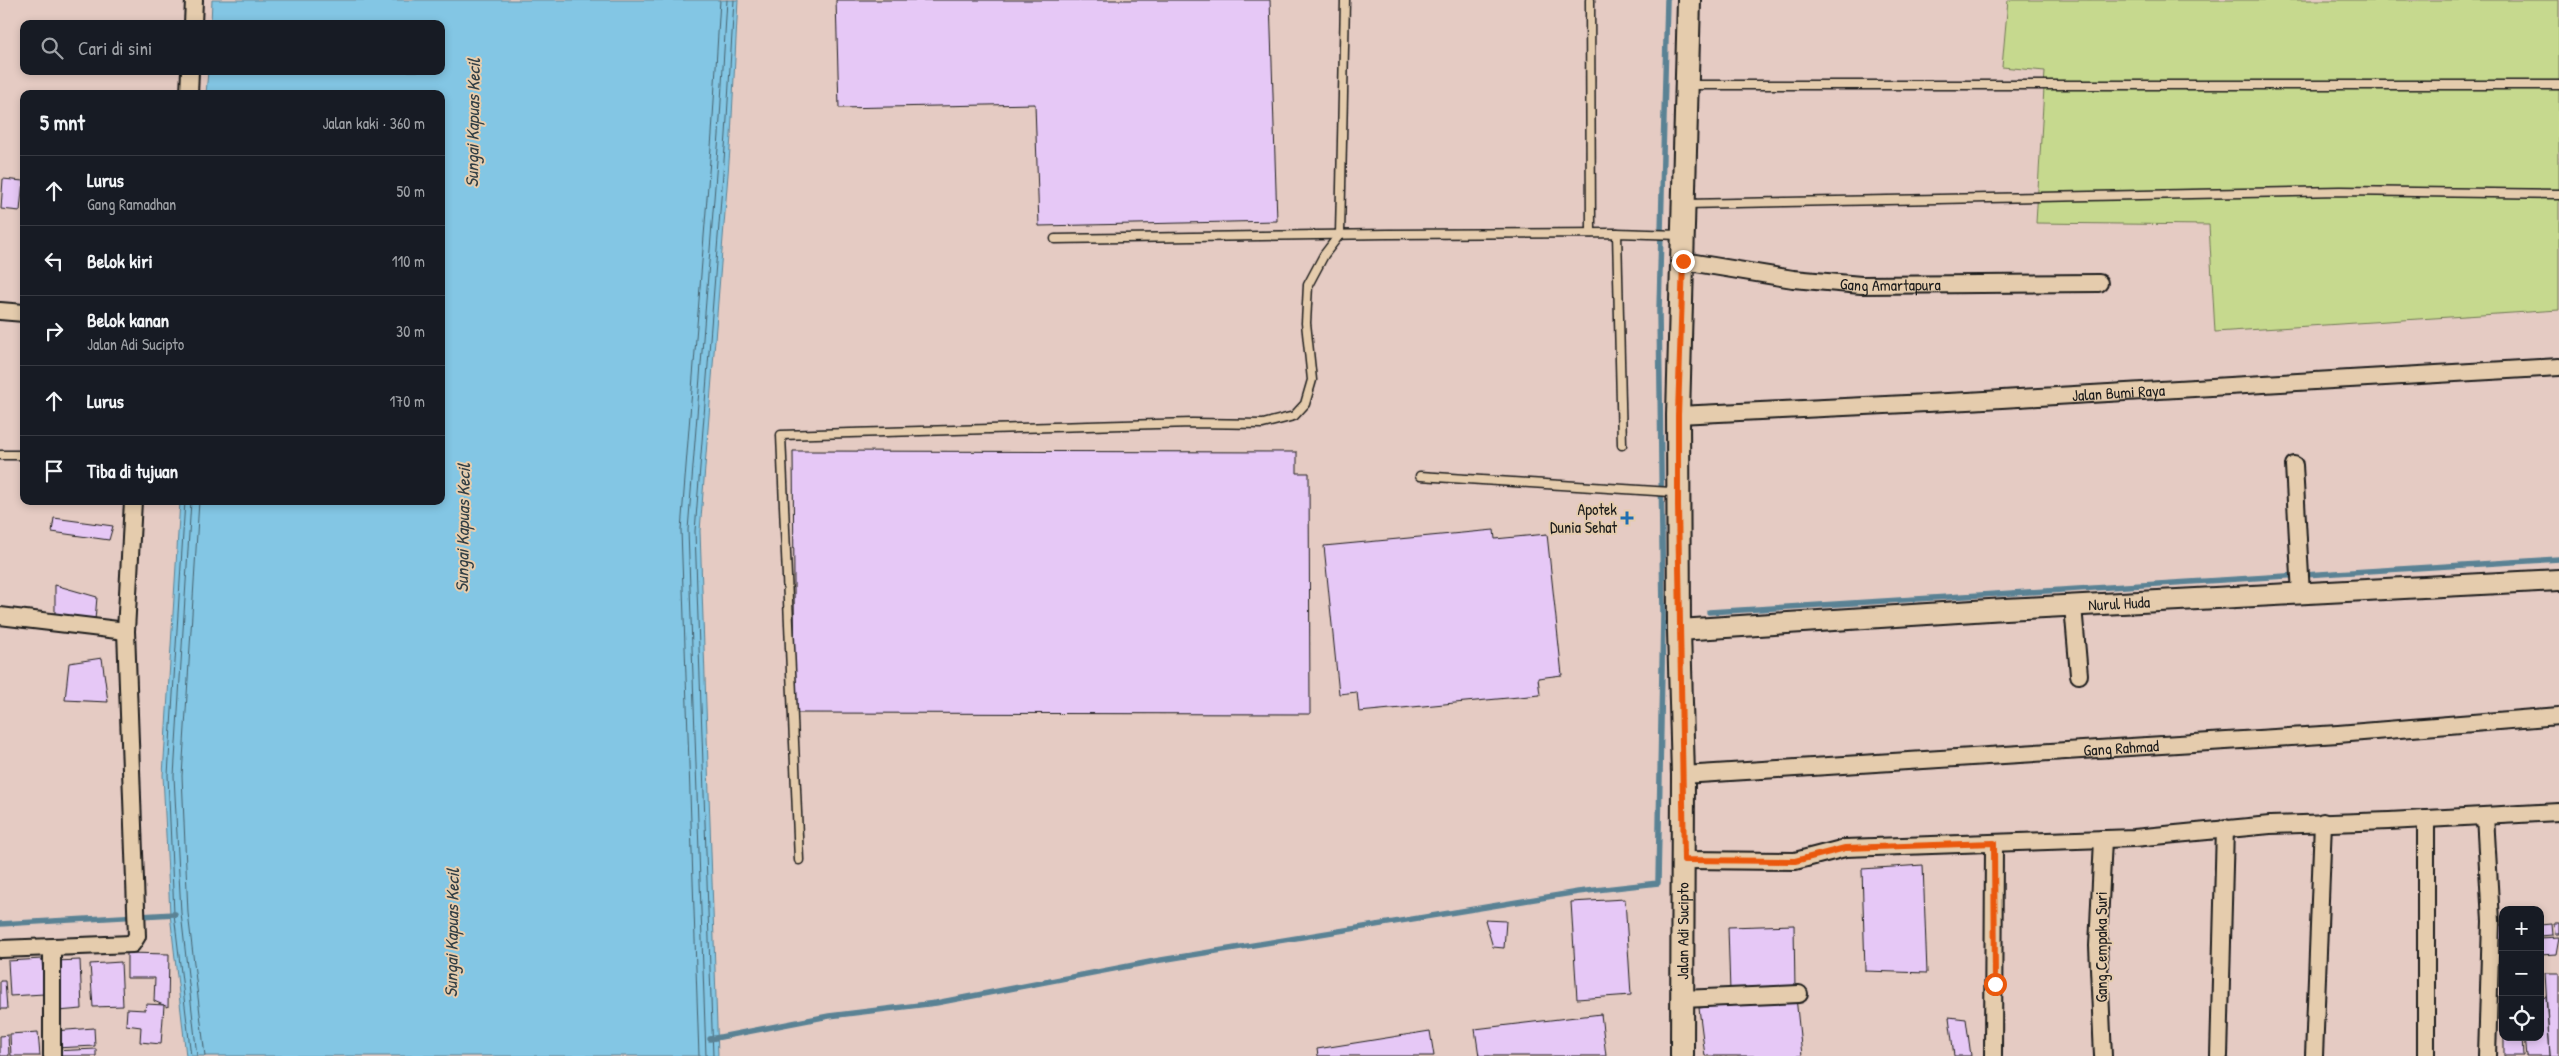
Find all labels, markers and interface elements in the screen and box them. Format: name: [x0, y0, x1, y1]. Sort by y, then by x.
search box: [20, 20, 445, 75]
icon: search: [38, 34, 66, 62]
text: Cari di sini: [78, 35, 152, 61]
water label: Sungai Kapuas Kecil: [459, 57, 486, 188]
text: 5 mnt: [40, 108, 85, 137]
text: Jalan kaki · 360 m: [322, 112, 425, 134]
text: Lurus: [87, 167, 124, 193]
icon: ahead: [40, 177, 68, 205]
text: 50 m: [397, 180, 425, 202]
text: Gang Ramadhan: [87, 193, 176, 215]
icon: left: [40, 247, 68, 275]
text: Belok kiri: [87, 248, 153, 274]
text: 110 m: [392, 250, 425, 272]
route end: [1672, 250, 1695, 273]
street label: Gang Amartapura: [1839, 272, 1941, 296]
text: Belok kanan: [87, 307, 169, 333]
icon: right: [40, 317, 68, 345]
text: 30 m: [396, 320, 425, 342]
text: Jalan Adi Sucipto: [87, 333, 184, 355]
street label: Jalan Bumi Raya: [2071, 379, 2165, 406]
icon: ahead: [40, 387, 68, 415]
text: Lurus: [87, 388, 124, 414]
text: 170 m: [390, 390, 425, 412]
icon: arrive: [40, 457, 68, 485]
text: Tiba di tujuan: [87, 458, 178, 484]
water label: Sungai Kapuas Kecil: [449, 462, 476, 593]
place label: Apotek Dunia Sehat: [1550, 498, 1617, 538]
marker: Apotek Dunia Sehat: [1621, 512, 1633, 524]
street label: Nurul Huda: [2088, 590, 2151, 616]
street label: Gang Rahmad: [2083, 734, 2160, 761]
water label: Sungai Kapuas Kecil: [438, 867, 465, 998]
street label: Jalan Adi Sucipto: [1671, 882, 1694, 980]
street label: Gang Cempaka Suri: [2090, 891, 2112, 1003]
map controls: [2499, 906, 2544, 1041]
button: +: [2499, 906, 2544, 951]
button: −: [2499, 951, 2544, 996]
route start: [1984, 973, 2007, 996]
button: locate: [2499, 996, 2544, 1041]

